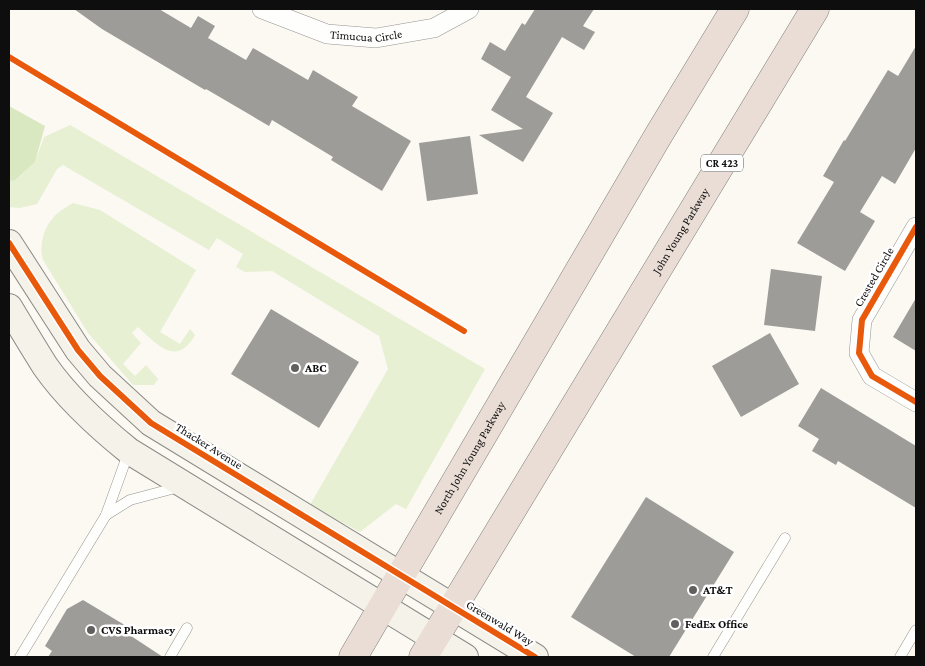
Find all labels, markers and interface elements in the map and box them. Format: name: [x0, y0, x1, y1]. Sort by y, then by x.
street label: Timucua Circle: [330, 27, 403, 45]
road number: CR 423: [701, 154, 743, 172]
street label: John Young Parkway: [649, 185, 712, 277]
street label: Crested Circle: [851, 245, 897, 309]
place label: ABC: [304, 361, 327, 375]
marker: ABC: [289, 362, 301, 374]
street label: North John Young Parkway: [431, 398, 508, 517]
street label: Thacker Avenue: [173, 420, 245, 472]
place label: AT&T: [702, 583, 733, 597]
marker: AT&T: [687, 584, 699, 596]
street label: Greenwald Way: [464, 597, 537, 649]
place label: FedEx Office: [685, 617, 748, 631]
marker: FedEx Office: [669, 618, 681, 630]
place label: CVS Pharmacy: [101, 623, 175, 637]
marker: CVS Pharmacy: [85, 624, 97, 636]

